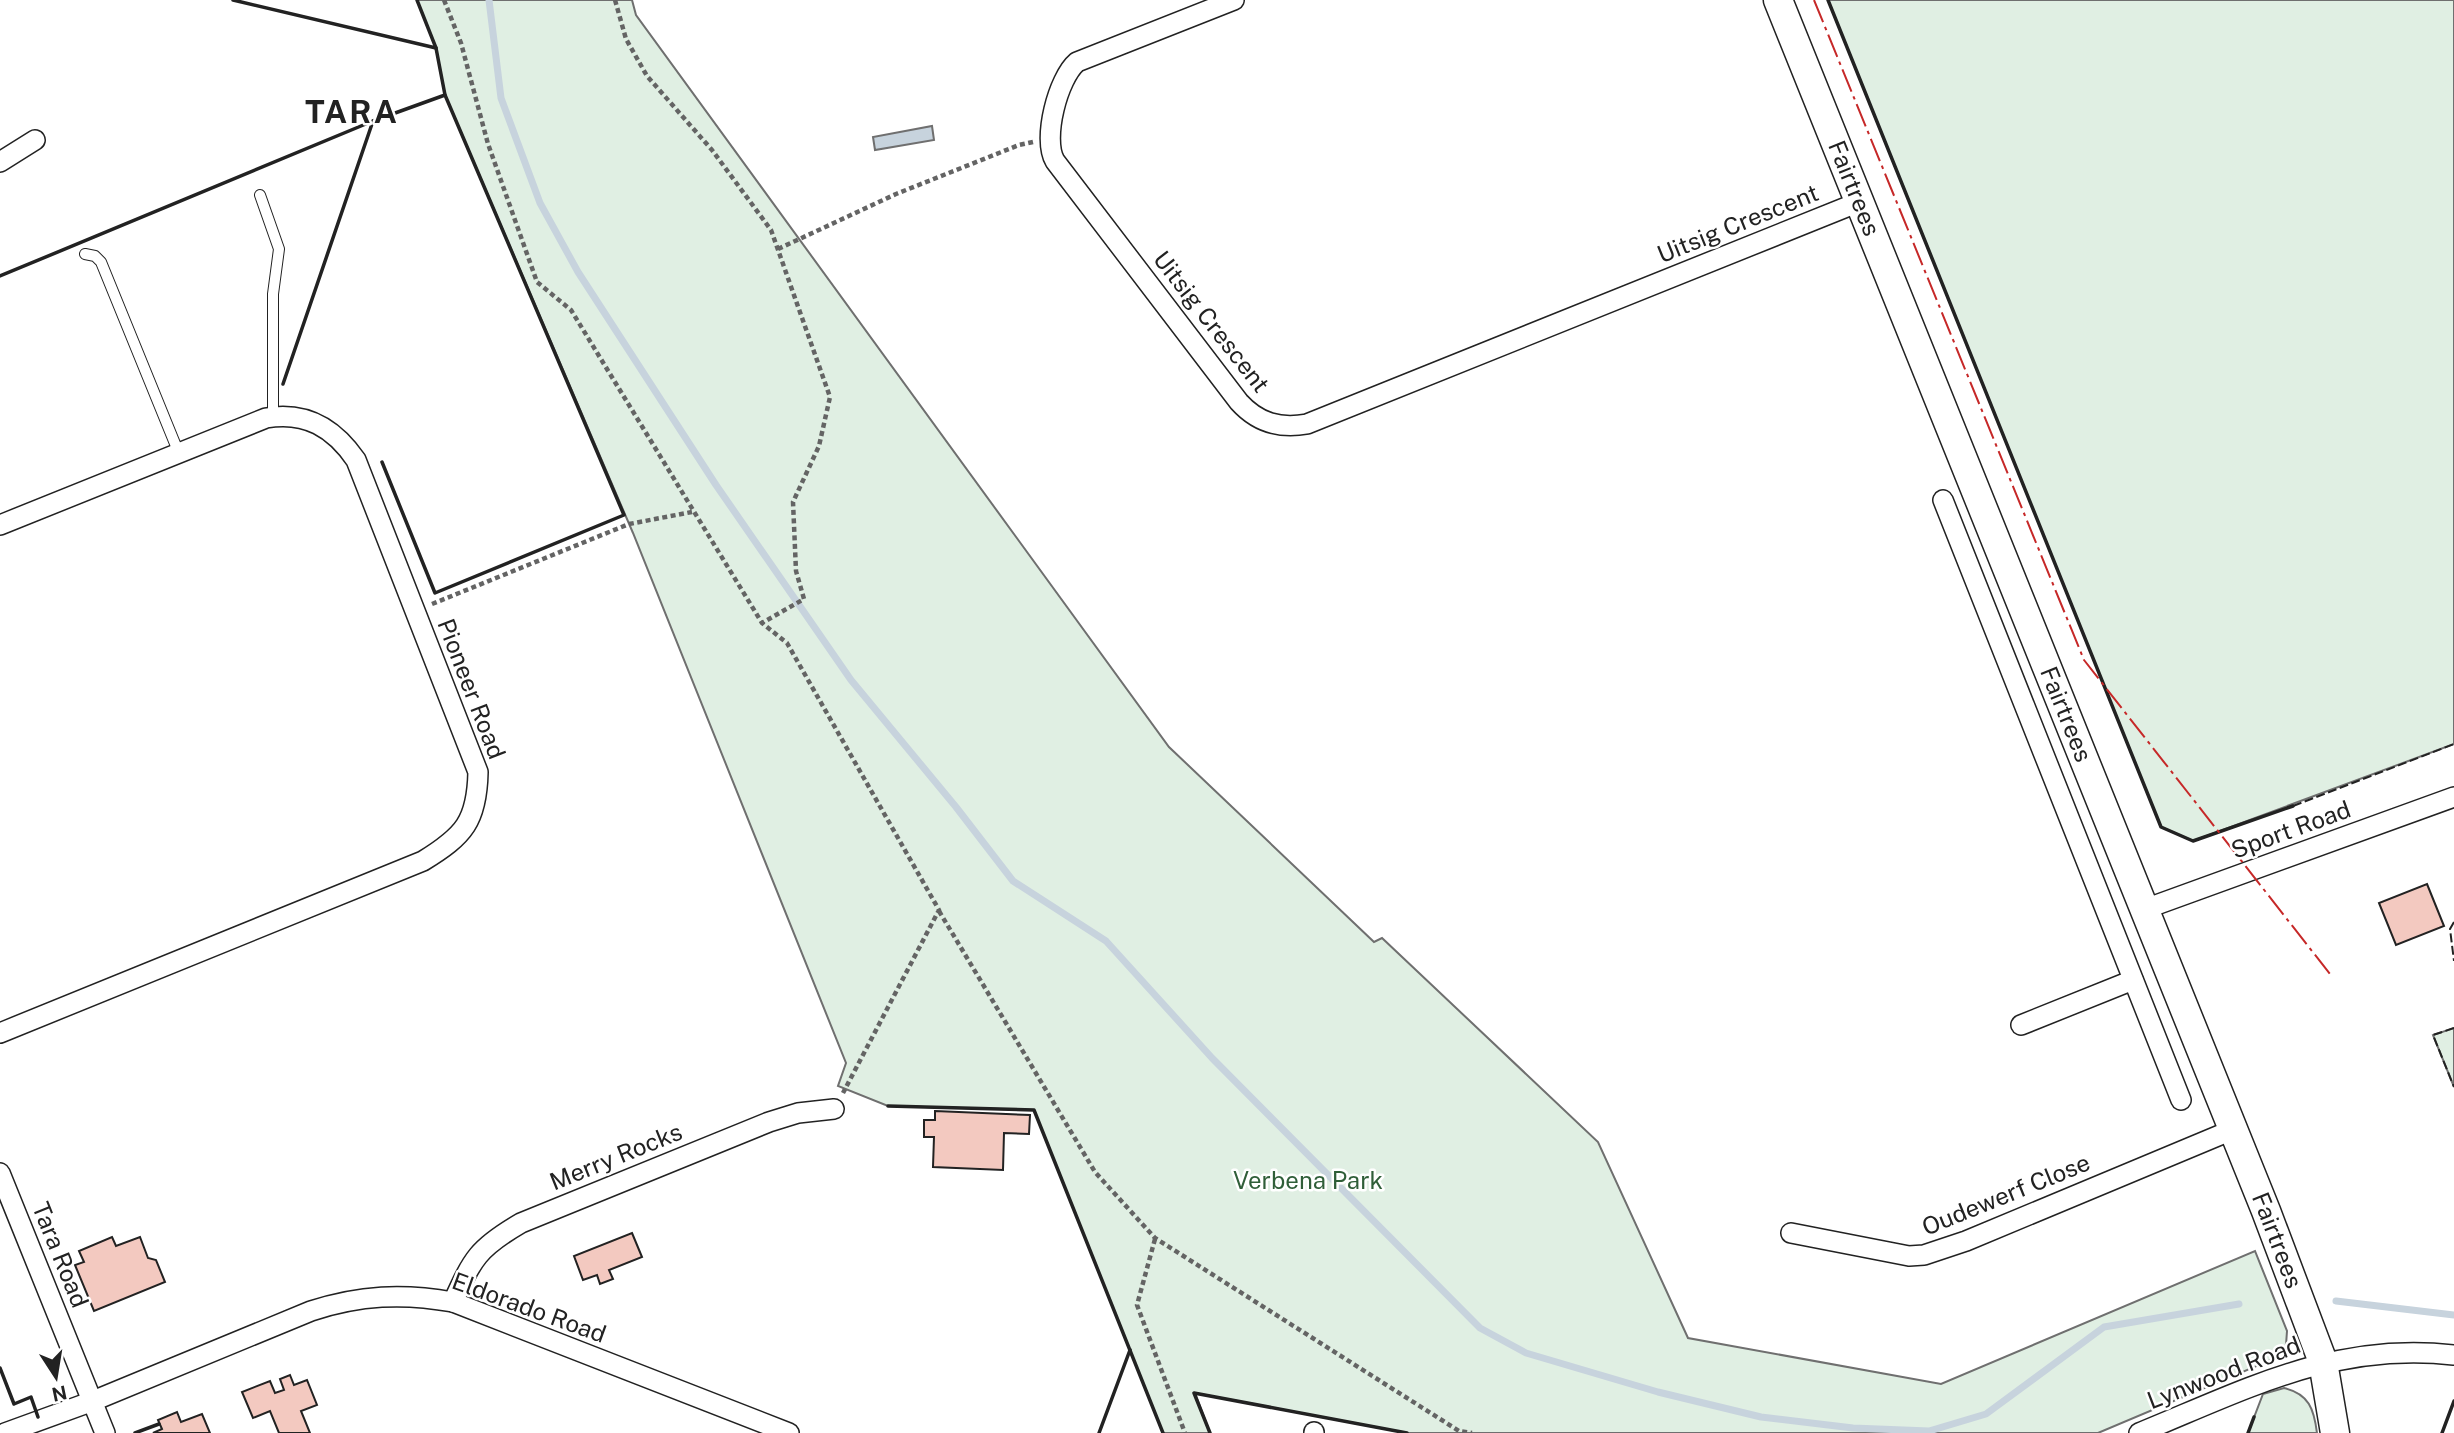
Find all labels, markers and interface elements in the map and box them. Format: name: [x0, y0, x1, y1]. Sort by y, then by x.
district label: TARA: [305, 93, 399, 130]
street label: Fairtrees: [1823, 136, 1887, 240]
street label: Uitsig Crescent: [1653, 178, 1822, 268]
street label: Uitsig Crescent: [1148, 245, 1276, 398]
street label: Pioneer Road: [432, 615, 512, 763]
street label: Fairtrees: [2035, 662, 2098, 766]
street label: Sport Road: [2227, 795, 2354, 864]
street label: Merry Rocks: [545, 1117, 686, 1195]
street label: Oudewerf Close: [1918, 1148, 2094, 1241]
park label: Verbena Park: [1233, 1166, 1383, 1194]
street label: Fairtrees: [2247, 1188, 2309, 1292]
street label: Tara Road: [27, 1198, 95, 1311]
street label: Eldorado Road: [449, 1266, 610, 1348]
street label: Lynwood Road: [2143, 1330, 2304, 1414]
north arrow: [21, 1342, 91, 1412]
text: N: [50, 1381, 69, 1406]

